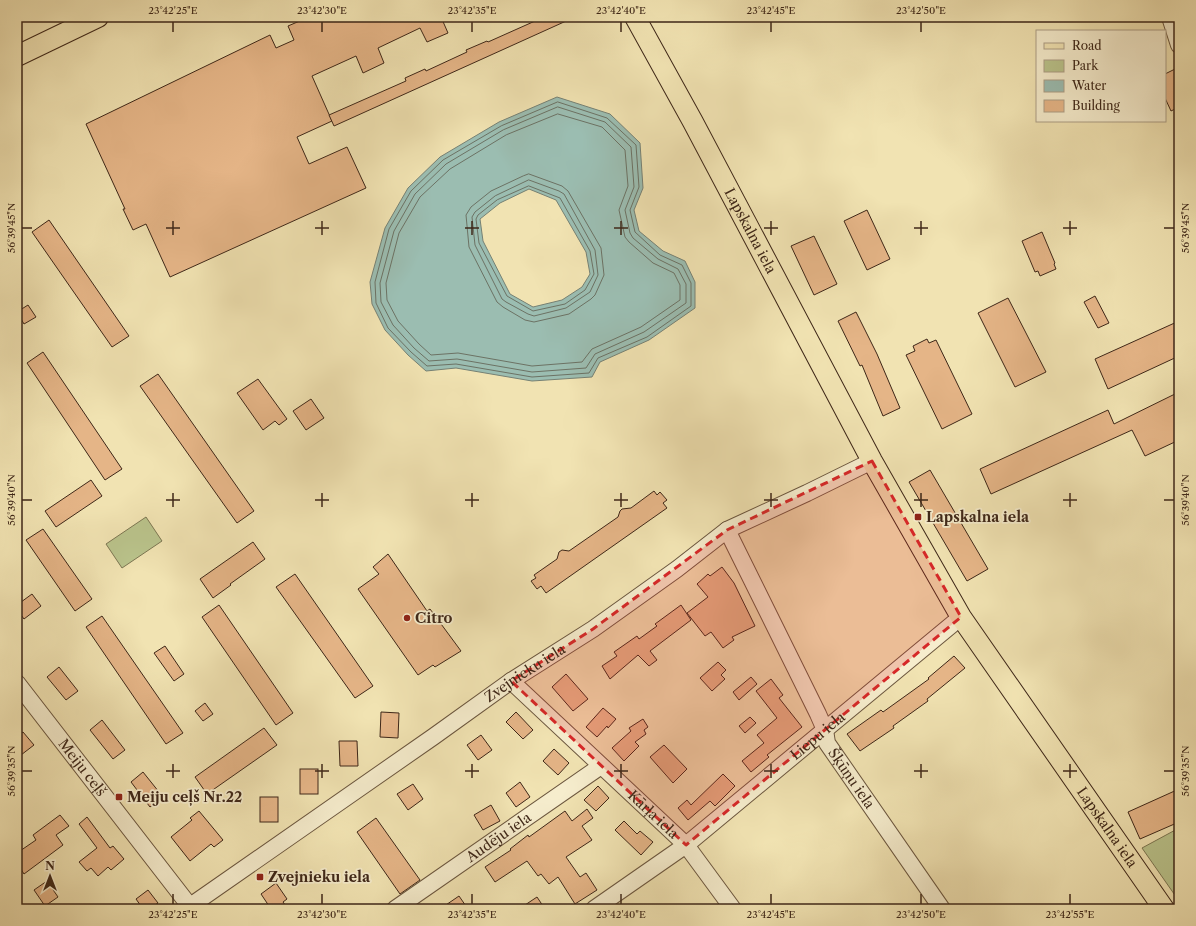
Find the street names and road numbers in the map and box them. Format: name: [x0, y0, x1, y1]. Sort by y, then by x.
street label: Lapskalna iela: [721, 185, 781, 277]
street label: Zvejnieku iela: [481, 640, 569, 706]
street label: Liepu iela: [786, 708, 849, 764]
street label: Meiju ceļš: [55, 735, 110, 800]
street label: Šķūņu iela: [824, 744, 879, 813]
street label: Lapskalna iela: [1073, 784, 1142, 872]
street label: Kārļa iela: [624, 786, 683, 843]
street label: Audēju iela: [462, 808, 535, 867]

